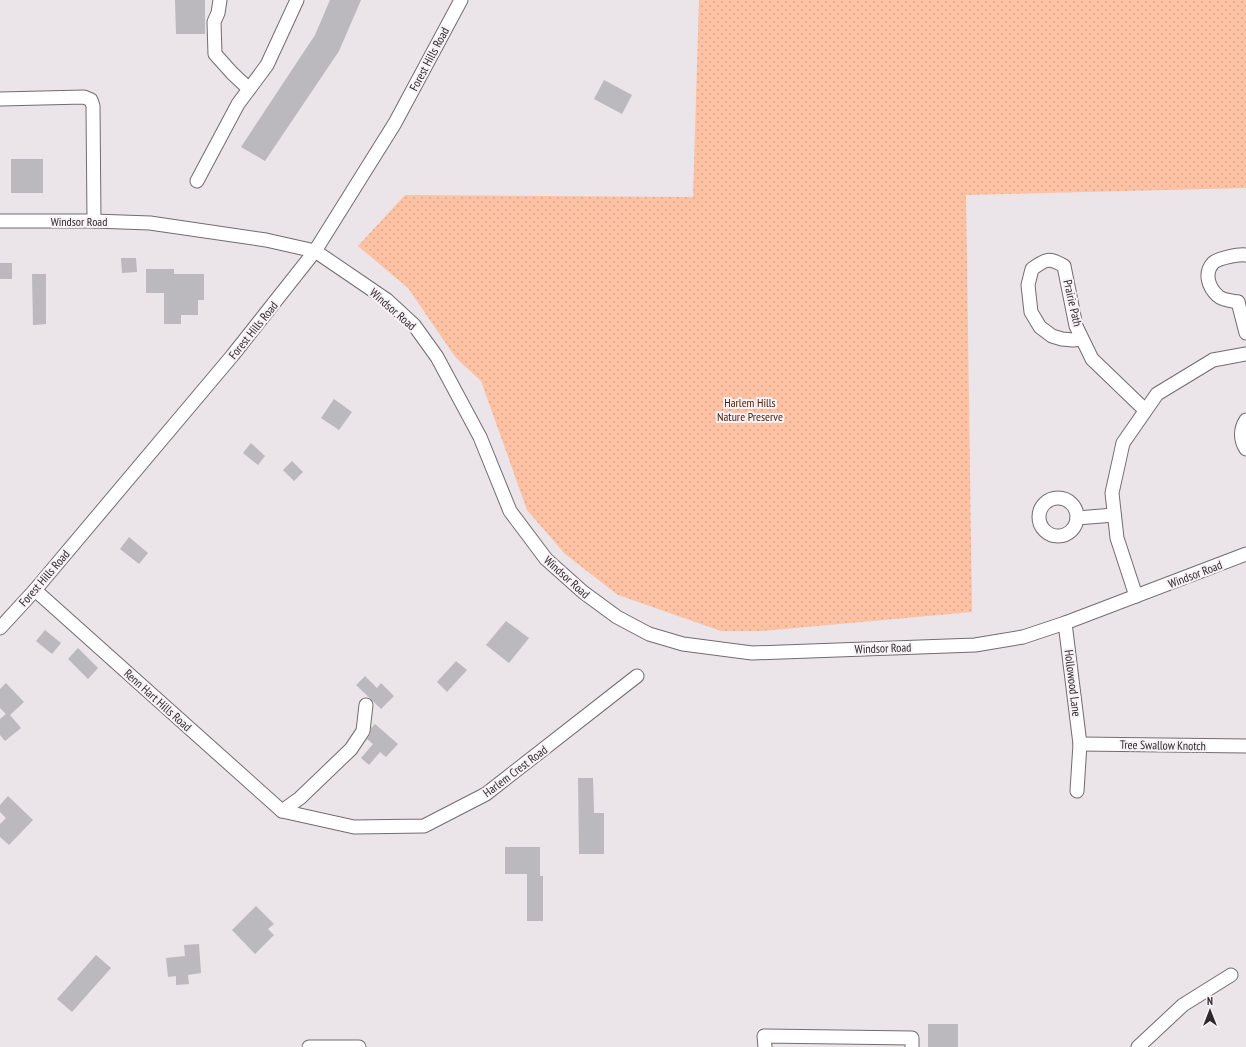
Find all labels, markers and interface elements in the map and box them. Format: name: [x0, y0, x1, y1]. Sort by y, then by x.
street label: Forest Hills Road: [406, 25, 452, 93]
street label: Windsor Road: [51, 214, 107, 229]
street label: Prairie Path: [1060, 278, 1086, 328]
street label: Windsor Road: [367, 285, 419, 333]
street label: Forest Hills Road: [225, 298, 281, 362]
park label: Harlem Hills Nature Preserve: [717, 395, 783, 424]
street label: Forest Hills Road: [15, 547, 73, 609]
street label: Windsor Road: [541, 552, 593, 602]
street label: Windsor Road: [1166, 557, 1224, 591]
street label: Windsor Road: [854, 640, 912, 656]
street label: Hollowood Lane: [1061, 649, 1085, 717]
street label: Renn Hart Hills Road: [121, 666, 195, 734]
street label: Tree Swallow Knotch: [1120, 737, 1206, 753]
street label: Harlem Crest Road: [480, 742, 550, 800]
north arrow: [1190, 991, 1230, 1031]
text: N: [1207, 994, 1213, 1008]

